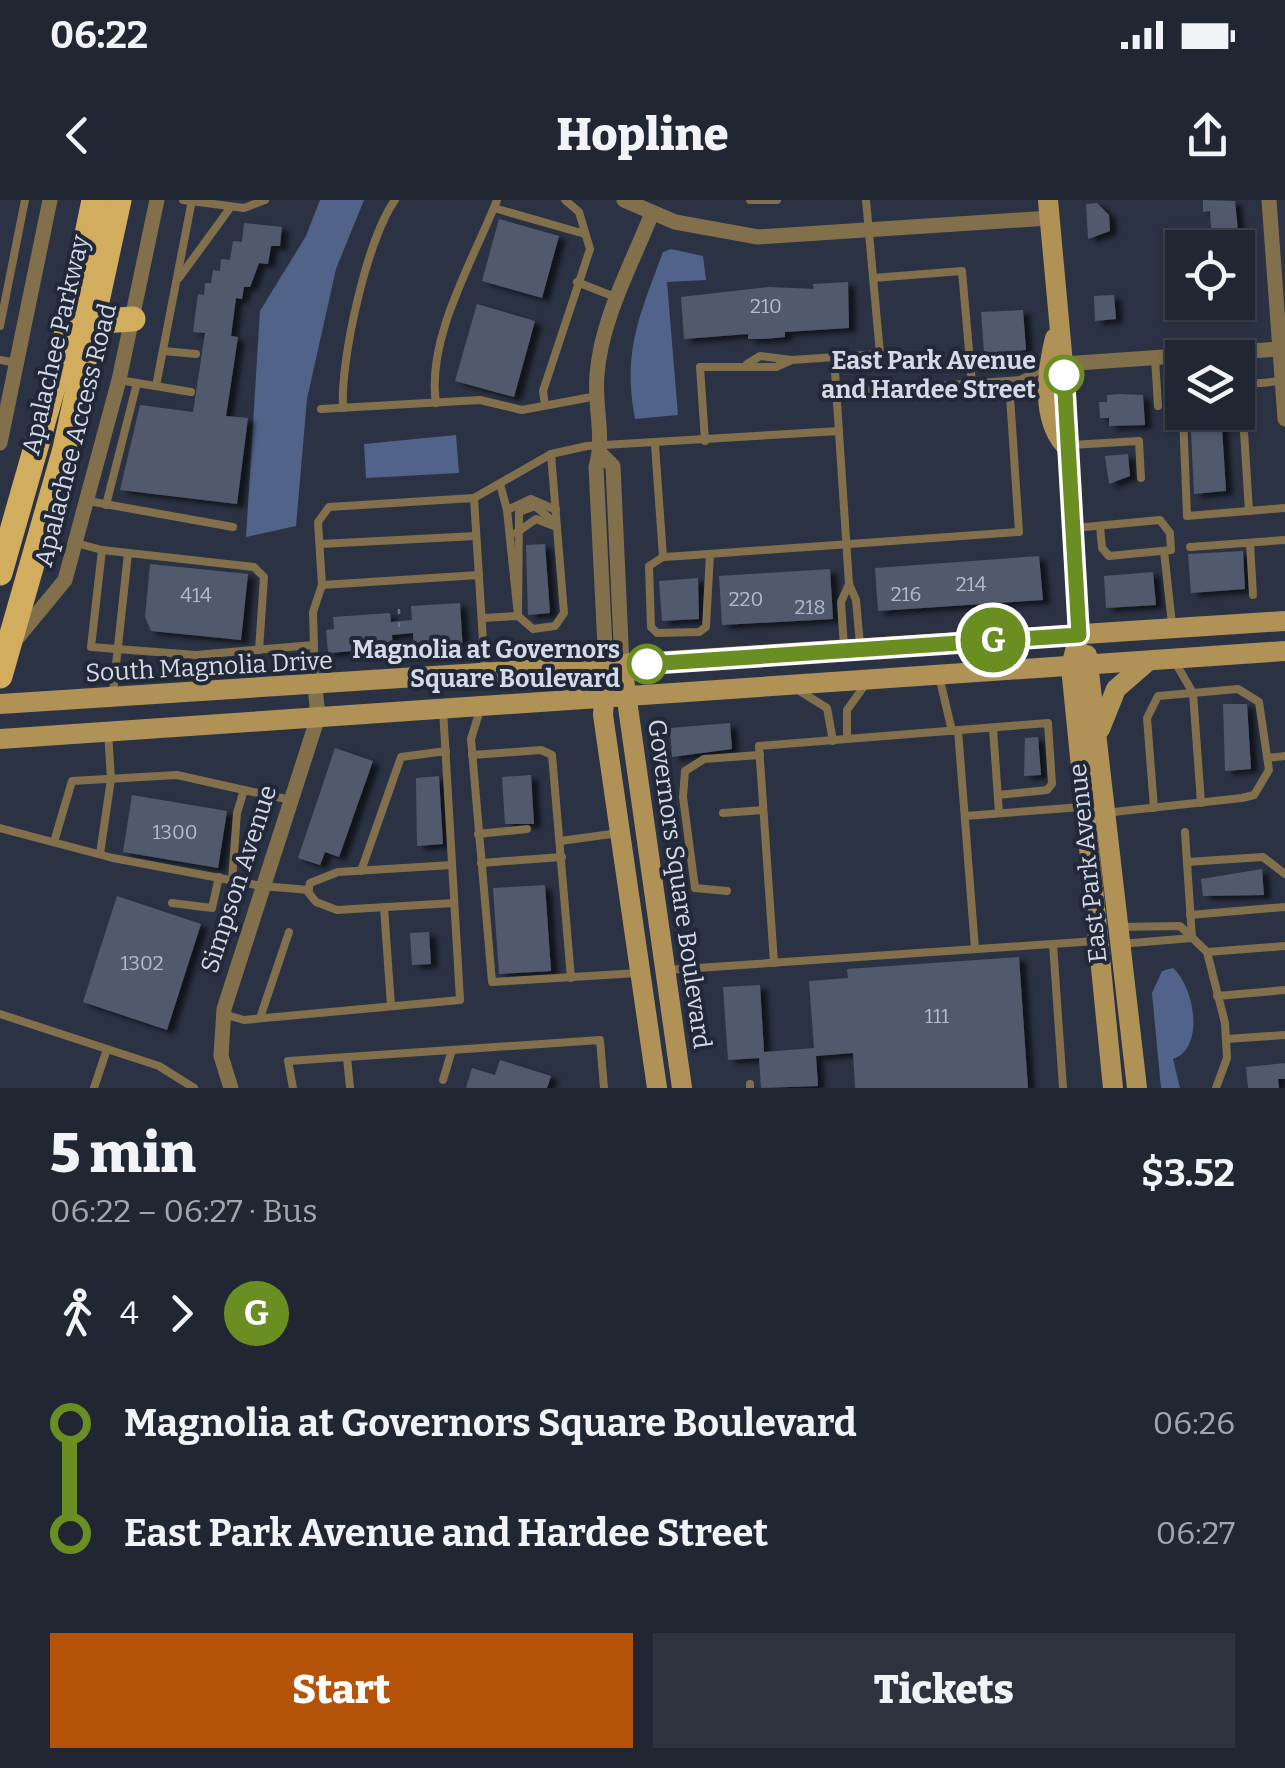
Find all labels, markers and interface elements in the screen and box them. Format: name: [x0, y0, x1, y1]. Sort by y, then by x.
text: 06:22: [50, 12, 148, 58]
icon: back: [50, 108, 105, 163]
text: Hopline: [557, 108, 728, 162]
icon: share: [1180, 108, 1235, 163]
map controls: [1165, 230, 1255, 430]
button: locate: [1165, 230, 1255, 320]
street label: Apalachee Parkway: [16, 231, 96, 458]
house number: 210: [750, 294, 782, 318]
street label: Apalachee Access Road: [29, 300, 123, 570]
button: layers: [1165, 340, 1255, 430]
place label: East Park Avenue and Hardee Street: [821, 346, 1036, 405]
marker: East Park Avenue and Hardee Street: [1045, 356, 1083, 394]
house number: 214: [956, 572, 987, 596]
house number: 216: [891, 582, 921, 606]
house number: 414: [180, 583, 212, 607]
house number: 220: [729, 587, 763, 611]
house number: 218: [794, 595, 826, 619]
line badge: G: [960, 608, 1026, 672]
text: G: [980, 619, 1006, 661]
place label: Magnolia at Governors Square Boulevard: [352, 635, 620, 694]
marker: Magnolia at Governors Square Boulevard: [628, 645, 666, 683]
street label: South Magnolia Drive: [84, 646, 334, 688]
street label: Governors Square Boulevard: [641, 717, 717, 1051]
street label: East Park Avenue: [1063, 762, 1113, 964]
street label: Simpson Avenue: [195, 781, 283, 977]
house number: 1300: [152, 820, 198, 844]
house number: 1302: [120, 951, 164, 975]
house number: 111: [925, 1004, 949, 1028]
text: 5 min: [50, 1121, 196, 1187]
text: $3.52: [1141, 1150, 1235, 1196]
text: 06:22 – 06:27 · Bus: [50, 1192, 317, 1230]
icon: walk: [50, 1286, 105, 1341]
icon: forward: [154, 1286, 209, 1341]
text: G: [244, 1292, 269, 1334]
text: 4: [120, 1294, 139, 1332]
text: Magnolia at Governors Square Boulevard: [124, 1400, 857, 1446]
text: 06:26: [1153, 1404, 1235, 1442]
text: East Park Avenue and Hardee Street: [124, 1510, 768, 1556]
text: 06:27: [1156, 1514, 1235, 1552]
button: Start: [50, 1633, 633, 1748]
button: Tickets: [653, 1633, 1235, 1748]

